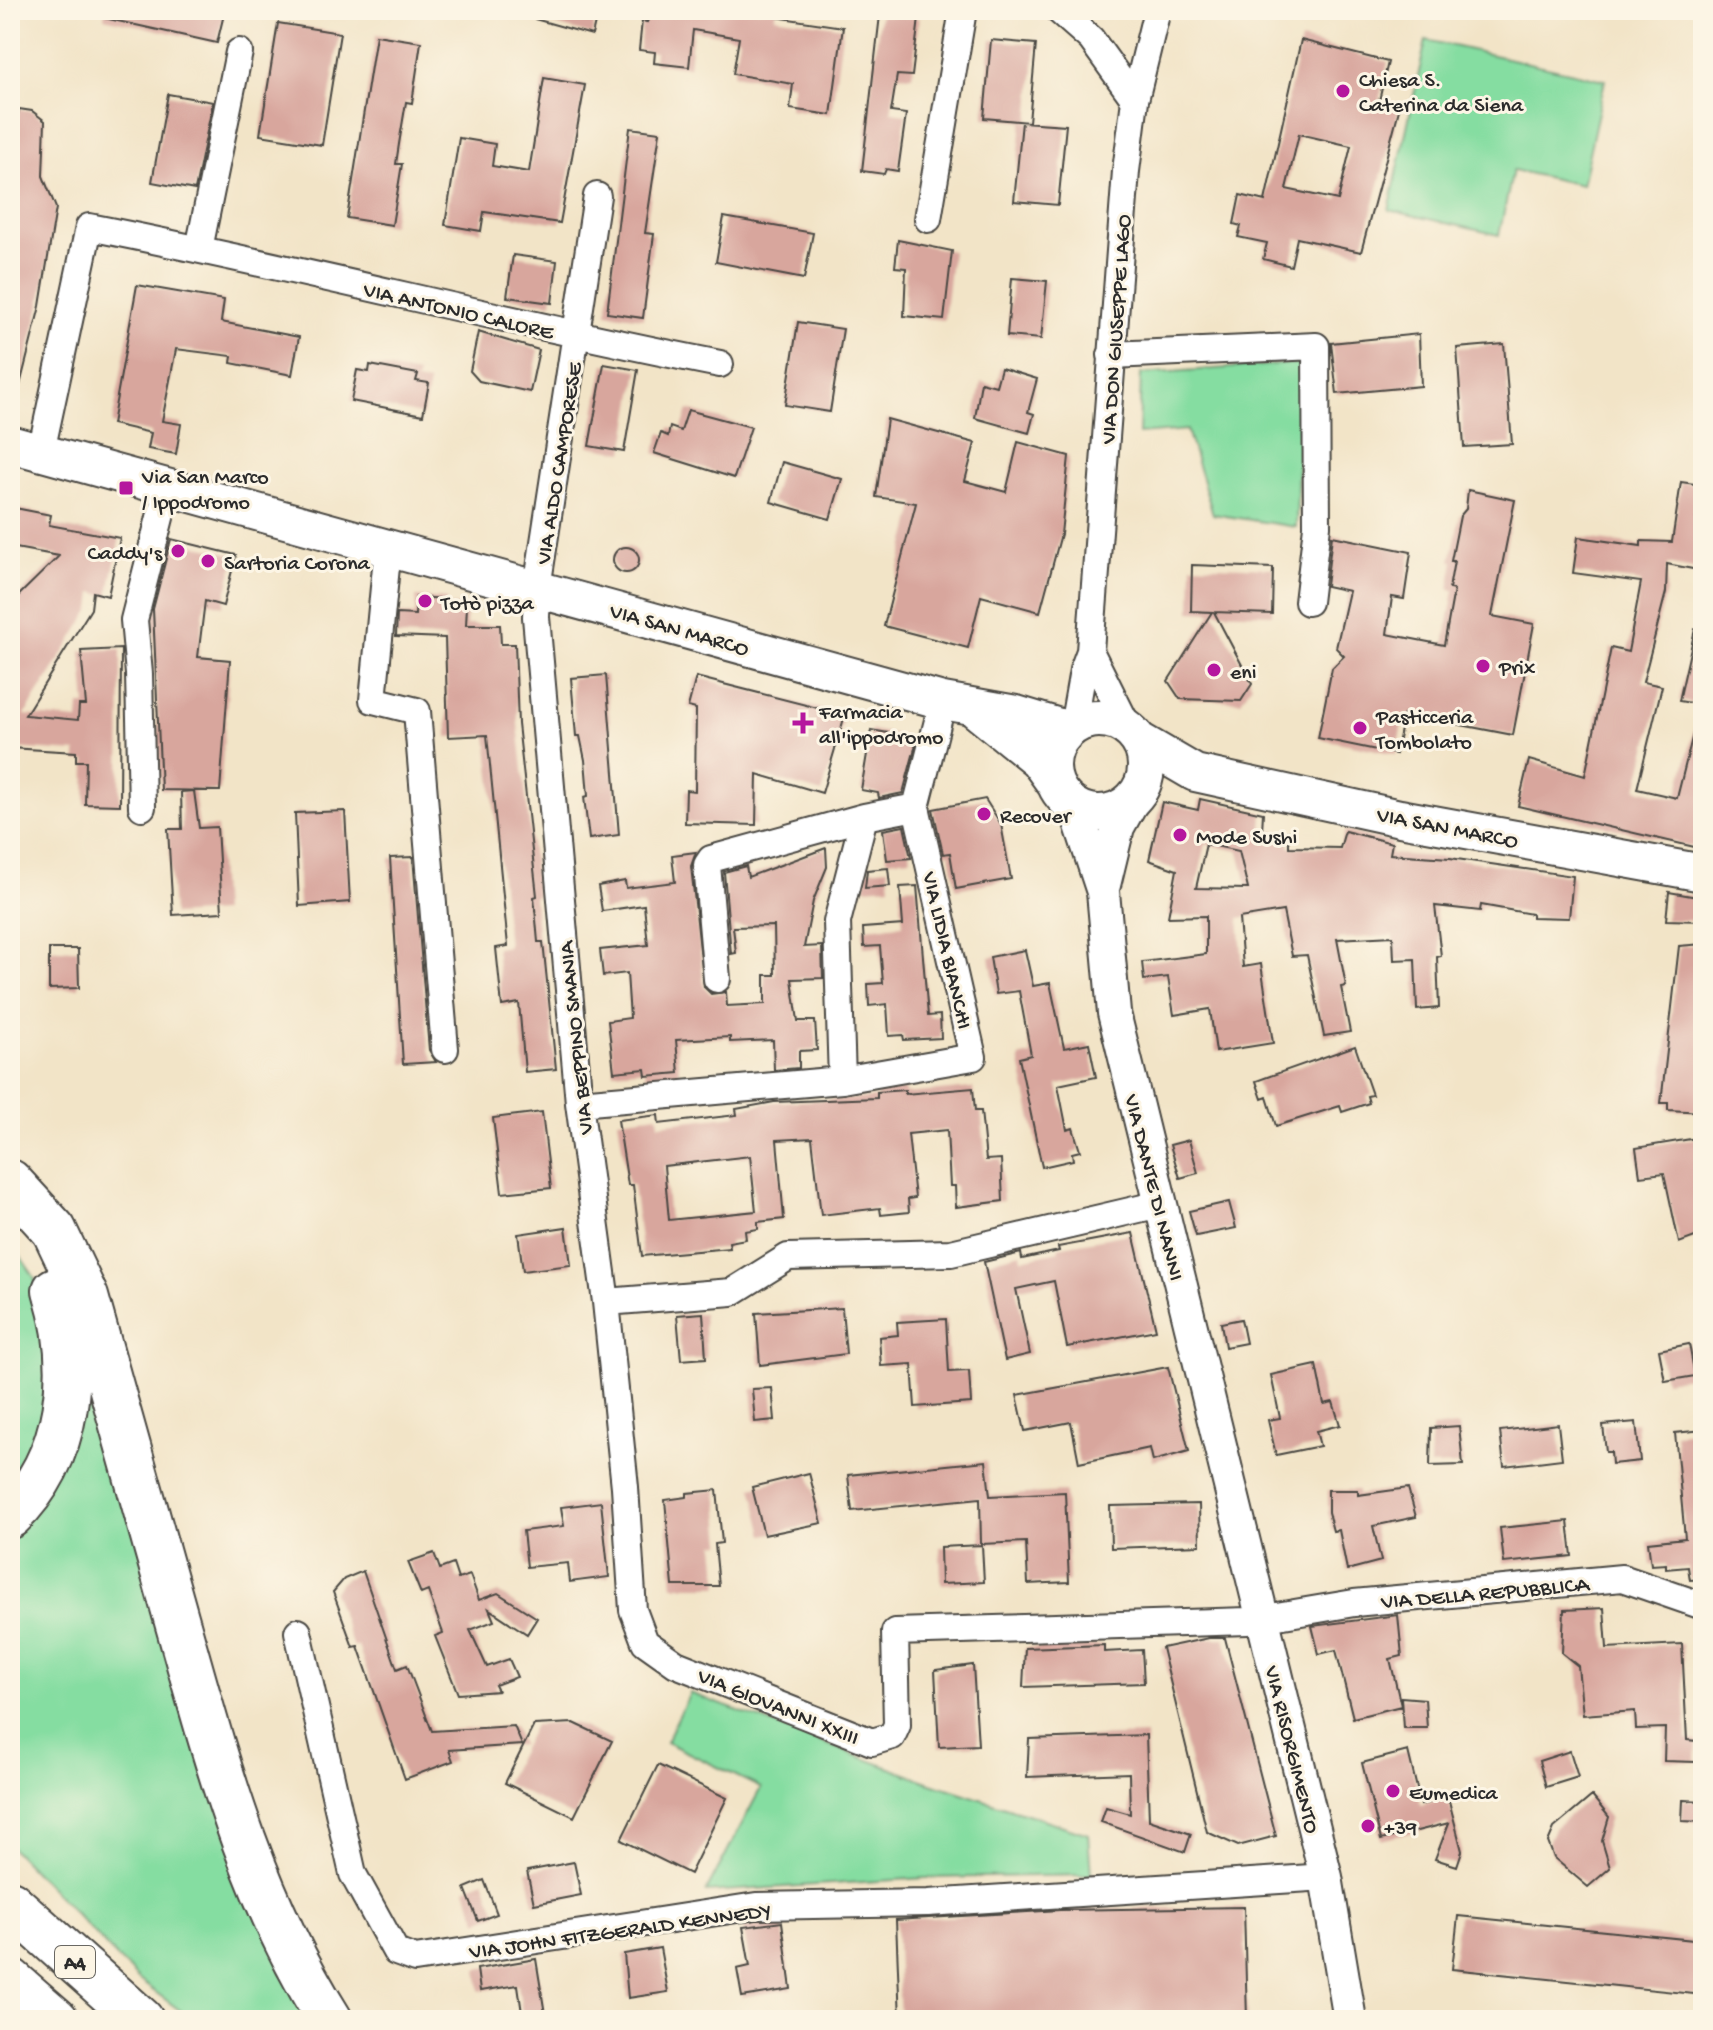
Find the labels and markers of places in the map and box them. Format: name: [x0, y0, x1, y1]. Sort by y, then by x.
place label: Chiesa S. Caterina da Siena: [1359, 69, 1524, 120]
marker: Chiesa S. Caterina da Siena: [1334, 82, 1352, 100]
place label: Via San Marco / Ippodromo: [141, 466, 269, 517]
marker: Via San Marco / Ippodromo: [117, 479, 135, 497]
place label: Caddy's: [88, 542, 163, 568]
marker: Caddy's: [169, 542, 187, 560]
marker: Sartoria Corona: [199, 552, 217, 570]
place label: Sartoria Corona: [224, 552, 371, 578]
marker: Totò pizza: [416, 592, 434, 610]
place label: Totò pizza: [439, 592, 534, 618]
marker: Prix: [1474, 657, 1492, 675]
place label: Prix: [1498, 657, 1536, 683]
marker: eni: [1205, 661, 1223, 679]
place label: eni: [1230, 661, 1257, 687]
place label: Farmacia all'ippodromo: [818, 701, 943, 752]
place label: Pasticceria Tombolato: [1374, 706, 1474, 757]
marker: Farmacia all'ippodromo: [794, 714, 812, 732]
marker: Pasticceria Tombolato: [1351, 719, 1369, 737]
marker: Recover: [975, 805, 993, 823]
place label: Recover: [1000, 805, 1073, 831]
marker: Mode Sushi: [1171, 826, 1189, 844]
place label: Mode Sushi: [1196, 826, 1297, 852]
marker: Eumedica: [1384, 1782, 1402, 1800]
place label: Eumedica: [1409, 1782, 1498, 1808]
marker: +39: [1359, 1817, 1377, 1835]
place label: +39: [1384, 1817, 1417, 1843]

